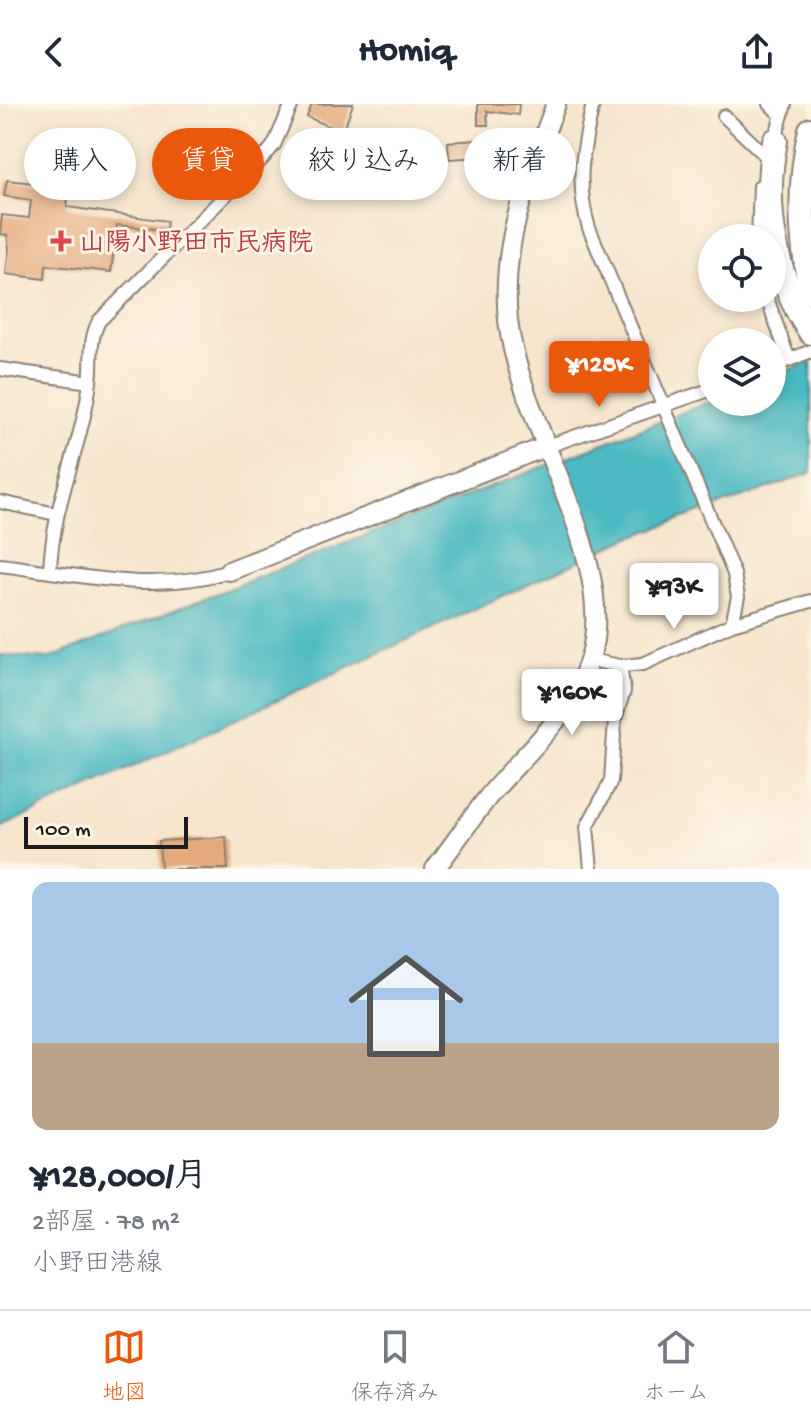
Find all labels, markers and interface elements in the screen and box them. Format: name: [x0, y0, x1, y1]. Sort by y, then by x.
icon: back: [32, 30, 76, 74]
icon: share: [735, 30, 779, 74]
text: Homiq: [358, 31, 453, 74]
chip: 購入: [24, 128, 136, 200]
chip: 賃貸: [152, 128, 264, 200]
chip: 絞り込み: [280, 128, 448, 200]
chip: 新着: [464, 128, 576, 200]
map controls: [698, 224, 786, 416]
button: locate: [698, 224, 786, 312]
place label: 山陽小野田市民病院: [79, 228, 313, 261]
marker: 山陽小野田市民病院: [50, 230, 72, 252]
button: layers: [698, 328, 786, 416]
pin: ¥128K: [543, 341, 655, 409]
text: ¥128K: [567, 351, 631, 382]
pin: ¥93K: [627, 563, 721, 631]
text: ¥93K: [648, 573, 700, 604]
pin: ¥160K: [516, 669, 628, 737]
text: ¥160K: [540, 679, 604, 710]
scale bar: [24, 813, 188, 849]
text: 100 m: [36, 818, 91, 844]
icon: home: [334, 934, 478, 1078]
text: ¥128,000/月: [32, 1159, 208, 1199]
text: 2部屋 · 78 m²: [32, 1209, 180, 1240]
text: 小野田港線: [32, 1250, 162, 1281]
tab: 地図: [102, 1325, 146, 1408]
tab: 保存済み: [351, 1325, 439, 1408]
tab: ホーム: [644, 1325, 709, 1408]

